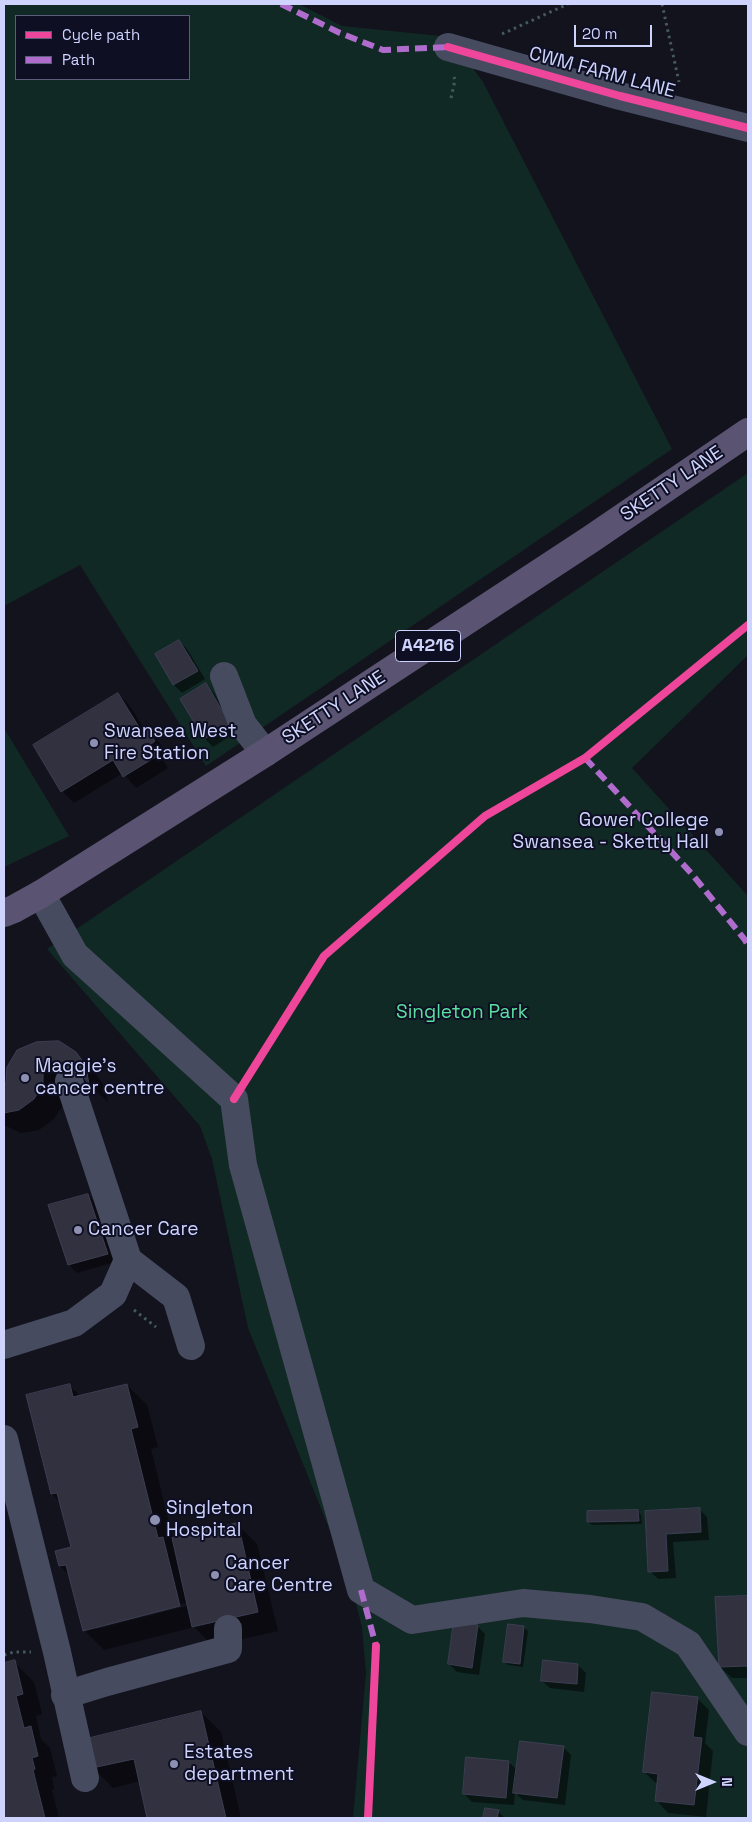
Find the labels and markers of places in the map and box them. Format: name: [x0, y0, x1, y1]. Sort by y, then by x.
place label: Swansea West Fire Station: [104, 721, 236, 765]
marker: Swansea West Fire Station: [88, 737, 100, 749]
place label: Gower College Swansea - Sketty Hall: [512, 810, 709, 854]
marker: Gower College Swansea - Sketty Hall: [713, 826, 725, 838]
place label: Maggie's cancer centre: [35, 1056, 164, 1100]
marker: Maggie's cancer centre: [19, 1072, 31, 1084]
place label: Cancer Care: [88, 1219, 199, 1241]
marker: Cancer Care: [72, 1224, 84, 1236]
place label: Singleton Hospital: [166, 1498, 253, 1542]
marker: Singleton Hospital: [148, 1513, 162, 1527]
place label: Cancer Care Centre: [225, 1553, 333, 1597]
marker: Cancer Care Centre: [209, 1569, 221, 1581]
place label: Estates department: [184, 1742, 294, 1786]
marker: Estates department: [168, 1758, 180, 1770]

